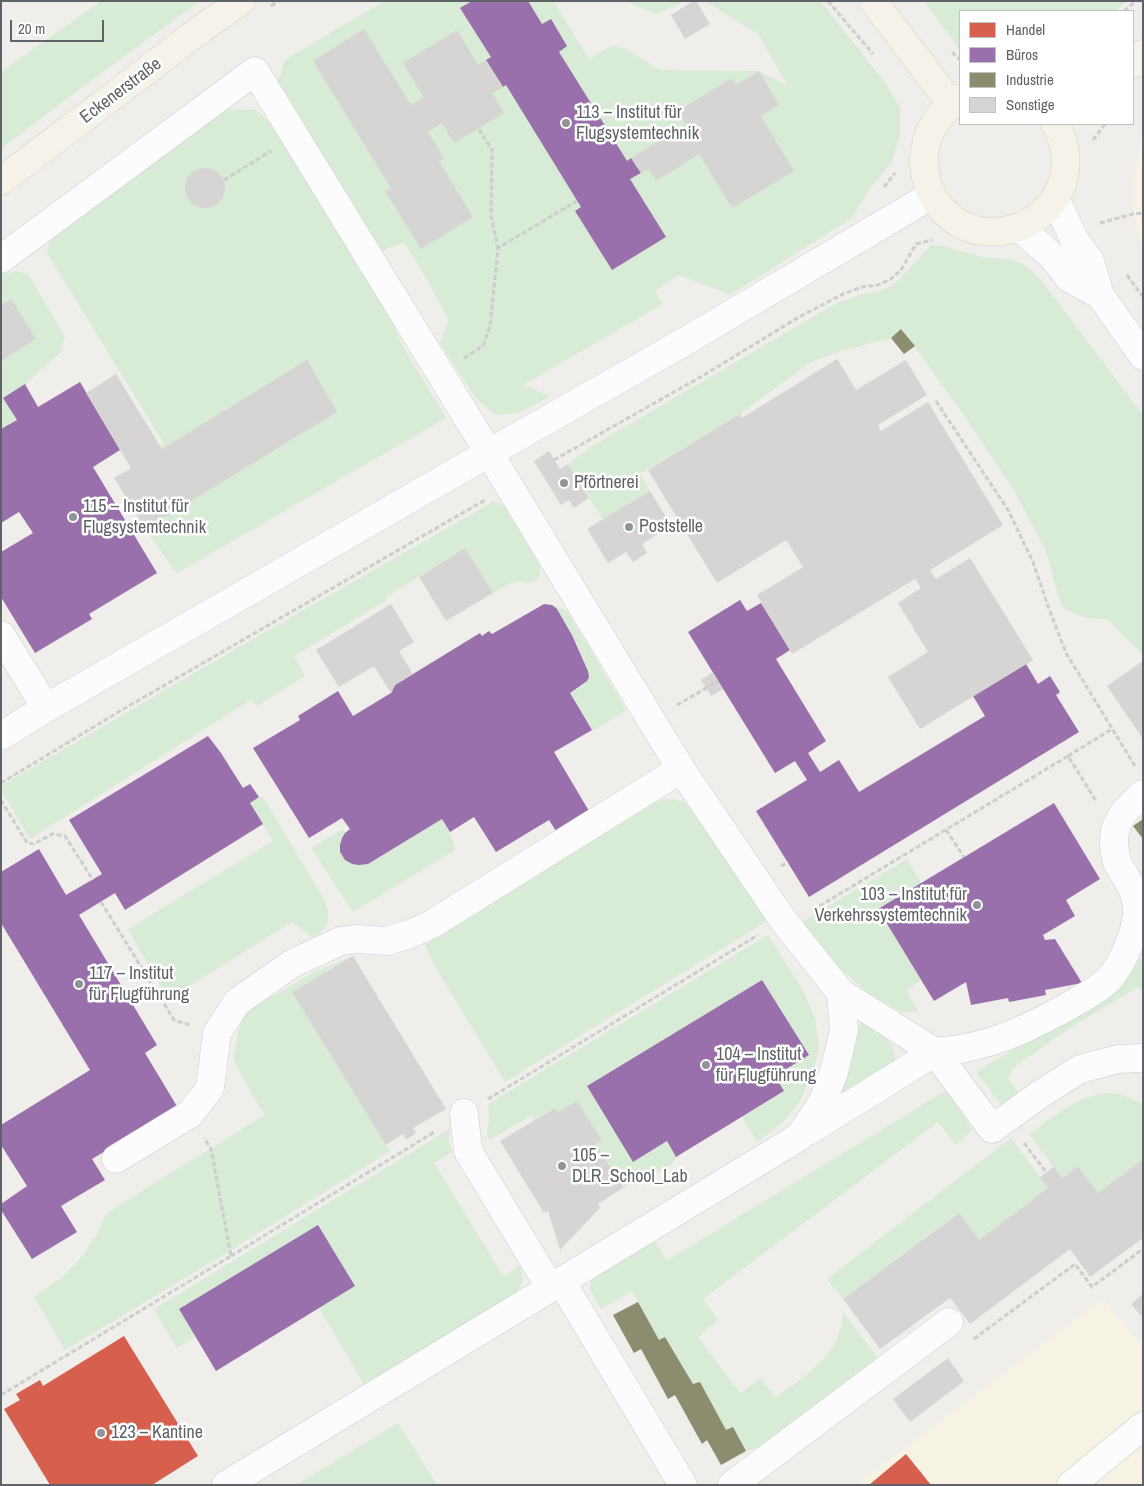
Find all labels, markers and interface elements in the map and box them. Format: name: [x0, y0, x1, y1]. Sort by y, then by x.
scale bar: [12, 10, 106, 42]
legend: [959, 10, 1134, 125]
text: 20 m: [18, 18, 45, 39]
text: Handel: [1006, 19, 1045, 40]
text: Büros: [1006, 44, 1038, 65]
street label: Eckenerstraße: [76, 53, 166, 129]
text: Industrie: [1006, 69, 1054, 90]
text: Sonstige: [1006, 94, 1055, 115]
place label: 113 – Institut für Flugsystemtechnik: [576, 102, 699, 144]
marker: 113 – Institut für Flugsystemtechnik: [560, 117, 572, 129]
place label: Pförtnerei: [574, 472, 639, 494]
marker: Pförtnerei: [558, 477, 570, 489]
place label: 115 – Institut für Flugsystemtechnik: [83, 496, 206, 538]
marker: 115 – Institut für Flugsystemtechnik: [67, 511, 79, 523]
place label: Poststelle: [639, 516, 703, 538]
marker: Poststelle: [623, 521, 635, 533]
place label: 103 – Institut für Verkehrssystemtechnik: [814, 884, 967, 926]
marker: 103 – Institut für Verkehrssystemtechnik: [971, 899, 983, 911]
place label: 117 – Institut für Flugführung: [89, 963, 189, 1006]
marker: 117 – Institut für Flugführung: [73, 978, 85, 990]
place label: 104 – Institut für Flugführung: [716, 1044, 816, 1086]
marker: 104 – Institut für Flugführung: [700, 1059, 712, 1071]
place label: 105 – DLR_School_Lab: [572, 1145, 688, 1188]
marker: 105 – DLR_School_Lab: [556, 1160, 568, 1172]
place label: 123 – Kantine: [111, 1422, 203, 1444]
marker: 123 – Kantine: [95, 1427, 107, 1439]

